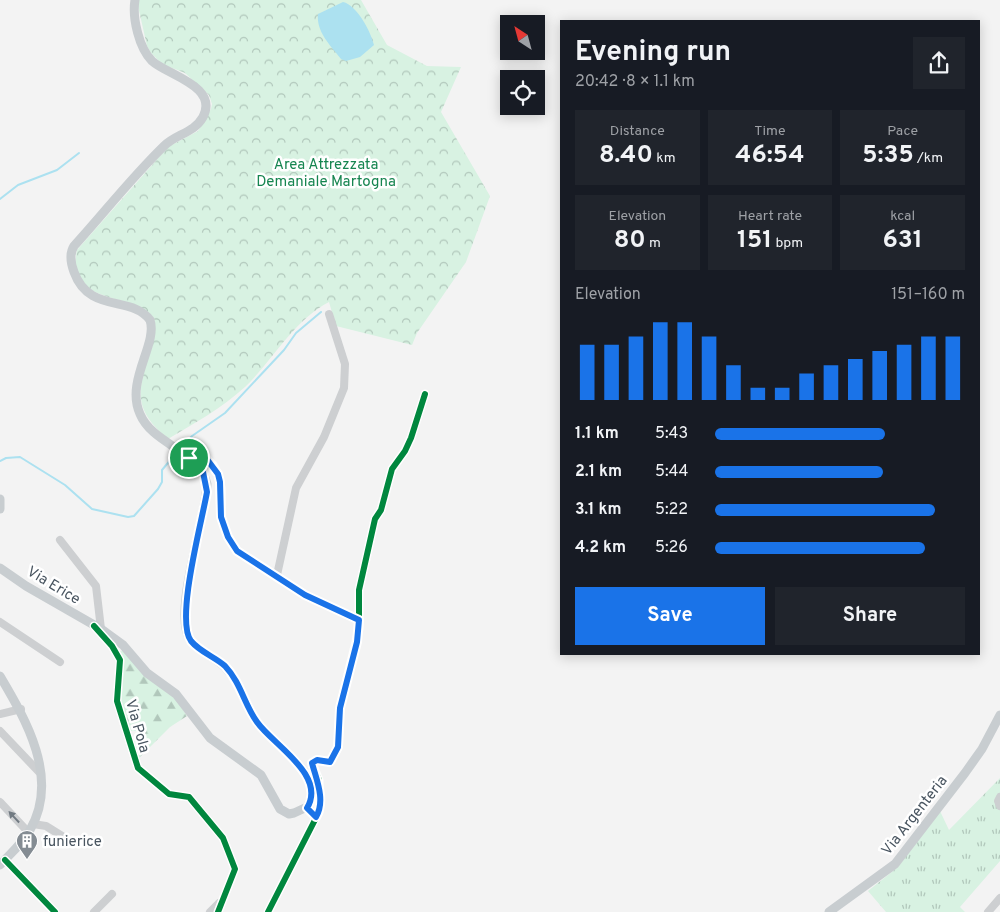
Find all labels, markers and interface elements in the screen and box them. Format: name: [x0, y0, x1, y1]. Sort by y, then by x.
north arrow: [500, 15, 545, 60]
map controls: [500, 15, 545, 115]
text: Evening run: [575, 35, 731, 71]
button: share: [913, 37, 965, 89]
button: locate: [500, 70, 545, 115]
text: 20:42 · 8 × 1.1 km: [575, 72, 695, 92]
text: Distance: [610, 123, 665, 140]
text: Time: [754, 123, 786, 140]
text: Pace: [887, 123, 918, 140]
text: 8.40: [599, 140, 653, 172]
text: 46:54: [735, 140, 805, 172]
text: 5:35: [862, 140, 914, 172]
text: km: [653, 150, 676, 167]
text: /km: [914, 150, 943, 167]
park label: Area Attrezzata Demaniale Martogna: [256, 156, 396, 192]
text: Elevation: [609, 208, 666, 225]
text: Heart rate: [738, 208, 802, 225]
text: kcal: [890, 208, 915, 225]
text: 80: [614, 225, 646, 257]
text: 151: [737, 225, 772, 257]
text: 631: [883, 225, 923, 257]
text: m: [646, 235, 661, 252]
text: bpm: [772, 235, 803, 252]
text: Elevation: [575, 285, 641, 305]
text: 151–160 m: [891, 285, 965, 305]
text: 1.1 km: [575, 424, 619, 444]
text: 5:43: [655, 424, 688, 444]
pin: [168, 437, 210, 479]
icon: arrive: [175, 444, 203, 472]
text: 2.1 km: [575, 462, 622, 482]
text: 5:44: [655, 462, 688, 482]
text: 3.1 km: [575, 500, 622, 520]
text: 5:22: [655, 500, 688, 520]
text: 4.2 km: [575, 538, 626, 558]
text: 5:26: [655, 538, 688, 558]
street label: Via Erice: [23, 563, 83, 610]
button: Save: [575, 587, 765, 645]
button: Share: [775, 587, 965, 645]
street label: Via Pola: [120, 698, 153, 755]
street label: Via Argenteria: [878, 772, 952, 860]
one-way arrow: [8, 812, 20, 824]
building icon: funierice: [15, 829, 39, 860]
place label: funierice: [43, 833, 102, 852]

